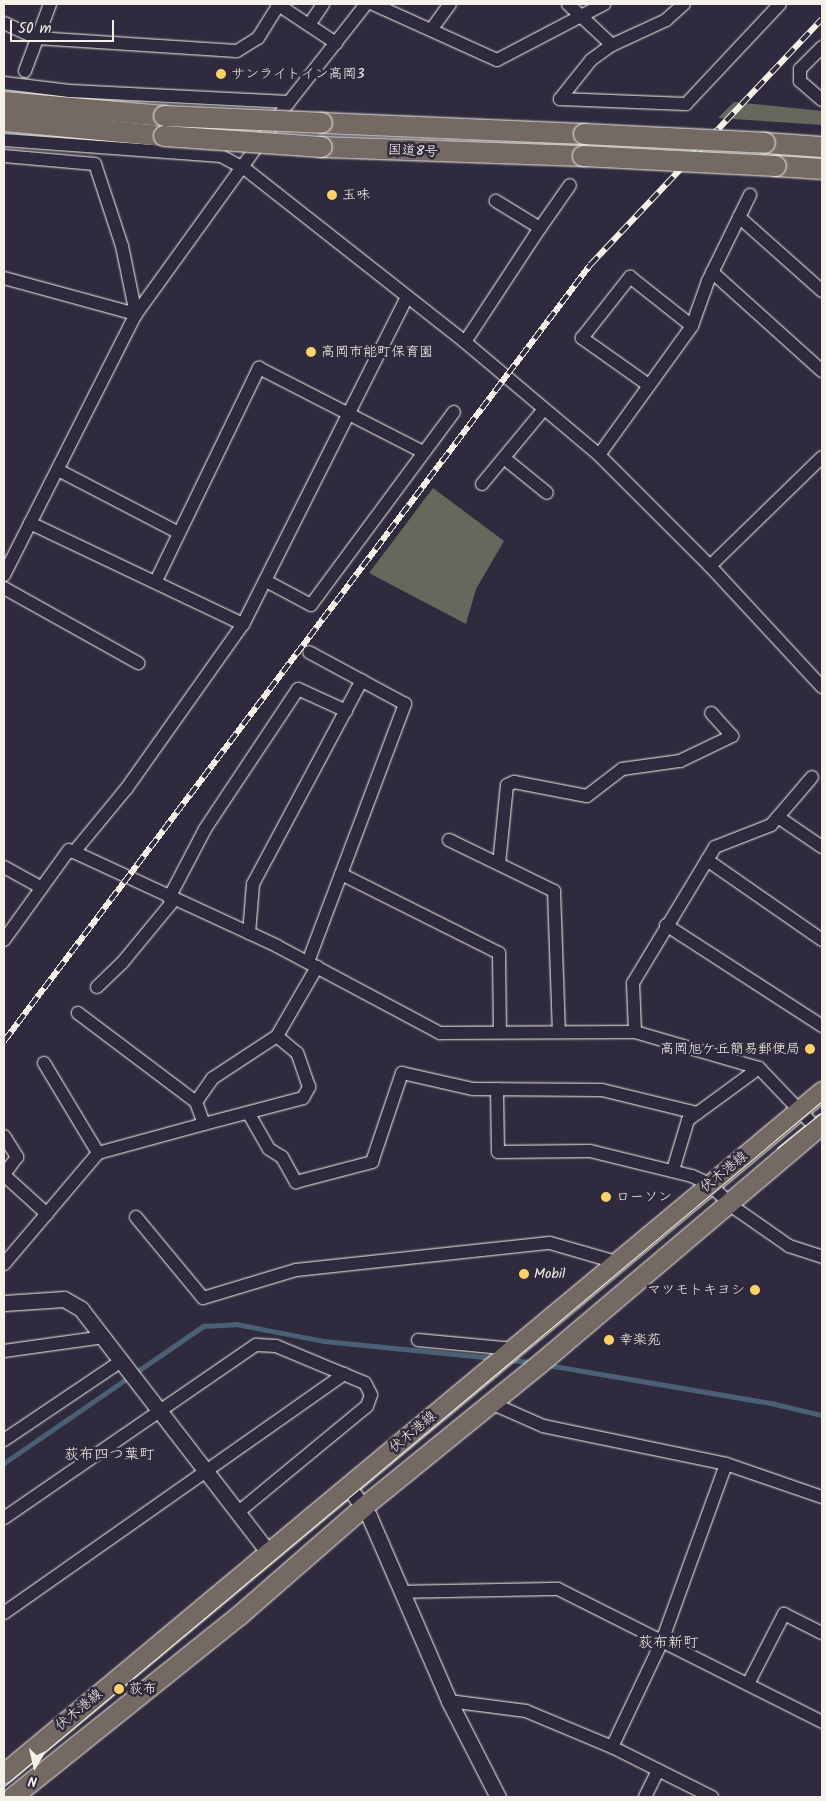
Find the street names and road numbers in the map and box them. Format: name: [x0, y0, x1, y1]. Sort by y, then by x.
street label: 国道8号: [387, 141, 439, 161]
street label: 伏木港線: [697, 1148, 751, 1196]
street label: 伏木港線: [386, 1408, 440, 1456]
street label: 伏木港線: [52, 1686, 106, 1734]

